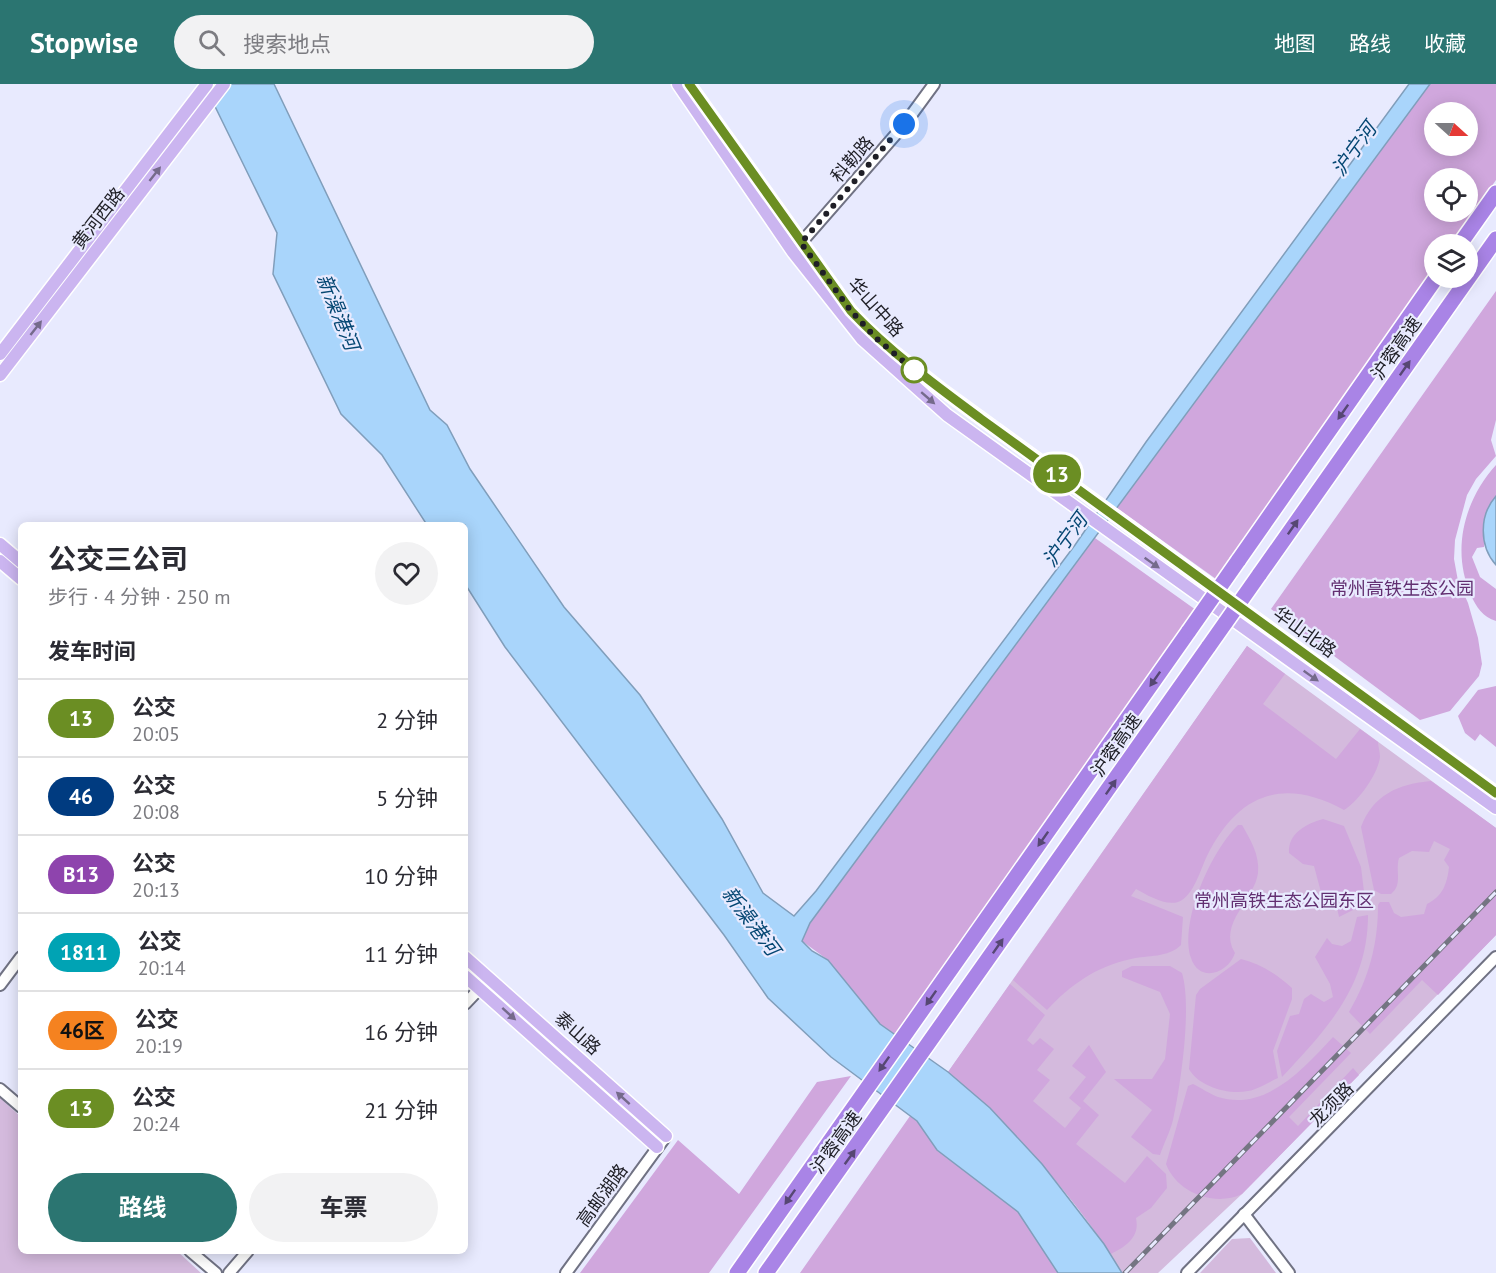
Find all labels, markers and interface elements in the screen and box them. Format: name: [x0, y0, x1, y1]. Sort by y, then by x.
search box: [174, 15, 594, 69]
text: Stopwise: [30, 24, 138, 61]
icon: search: [195, 26, 228, 59]
text: 搜索地点: [243, 30, 331, 58]
text: 地图: [1274, 30, 1316, 57]
text: 路线: [1349, 30, 1391, 57]
text: 收藏: [1424, 30, 1466, 57]
north arrow: [1424, 102, 1478, 156]
map controls: [1424, 102, 1478, 288]
your location: [889, 109, 919, 139]
water label: 沪宁河: [1326, 114, 1385, 181]
street label: 科勒路: [826, 131, 878, 187]
one-way arrow: [148, 166, 161, 182]
button: locate: [1424, 168, 1478, 222]
street label: 黄河西路: [67, 183, 129, 253]
button: layers: [1424, 234, 1478, 288]
water label: 新澡港河: [311, 270, 367, 358]
street label: 华山中路: [843, 273, 909, 341]
street label: 沪蓉高速: [1366, 312, 1426, 384]
one-way arrow: [29, 321, 41, 336]
unlabelled marker: [901, 357, 927, 383]
one-way arrow: [1399, 360, 1411, 376]
one-way arrow: [920, 391, 935, 404]
one-way arrow: [1337, 403, 1349, 419]
line badge: 13: [1030, 454, 1084, 494]
text: 13: [1045, 461, 1069, 488]
water label: 沪宁河: [1037, 505, 1096, 572]
one-way arrow: [1287, 520, 1299, 536]
text: 公交三公司: [48, 540, 188, 577]
button: heart: [375, 542, 438, 605]
one-way arrow: [1144, 557, 1160, 569]
park label: 常州高铁生态公园: [1330, 577, 1474, 600]
text: 步行 · 4 分钟 · 250 m: [48, 584, 231, 610]
street label: 华山北路: [1269, 602, 1341, 662]
text: 发车时间: [48, 637, 136, 665]
one-way arrow: [1303, 670, 1319, 682]
one-way arrow: [1149, 671, 1161, 687]
text: 公交: [132, 693, 176, 721]
text: 13: [69, 705, 93, 732]
text: 2 分钟: [376, 706, 438, 734]
street label: 沪蓉高速: [1086, 709, 1146, 781]
text: 20:05: [132, 721, 180, 747]
text: 公交: [132, 771, 176, 799]
one-way arrow: [1105, 779, 1117, 795]
text: 46: [69, 783, 93, 810]
text: 5 分钟: [376, 784, 438, 812]
text: 20:08: [132, 799, 180, 825]
one-way arrow: [1037, 830, 1049, 846]
text: 公交: [132, 849, 176, 877]
text: B13: [63, 861, 99, 888]
text: 10 分钟: [364, 862, 438, 890]
text: 20:13: [132, 877, 180, 903]
water label: 新澡港河: [717, 881, 788, 964]
park label: 常州高铁生态公园东区: [1194, 889, 1374, 912]
text: 公交: [138, 927, 182, 955]
one-way arrow: [992, 938, 1004, 953]
text: 1811: [60, 939, 108, 966]
text: 11 分钟: [364, 940, 438, 968]
text: 20:14: [138, 955, 186, 981]
one-way arrow: [925, 990, 937, 1006]
text: 公交: [135, 1005, 179, 1033]
street label: 泰山路: [550, 1006, 606, 1060]
one-way arrow: [501, 1007, 516, 1020]
text: 46区: [60, 1017, 105, 1044]
text: 16 分钟: [364, 1018, 438, 1046]
text: 20:19: [135, 1033, 183, 1059]
one-way arrow: [879, 1056, 890, 1072]
street label: 龙须路: [1304, 1077, 1358, 1131]
text: 公交: [132, 1083, 176, 1111]
one-way arrow: [615, 1091, 630, 1104]
text: 13: [69, 1095, 93, 1122]
text: 21 分钟: [364, 1096, 438, 1124]
street label: 沪蓉高速: [806, 1106, 866, 1178]
text: 20:24: [132, 1111, 180, 1137]
one-way arrow: [843, 1150, 855, 1165]
street label: 高邮湖路: [572, 1159, 632, 1231]
button: 路线: [48, 1173, 237, 1242]
button: 车票: [249, 1173, 438, 1242]
one-way arrow: [784, 1189, 796, 1205]

